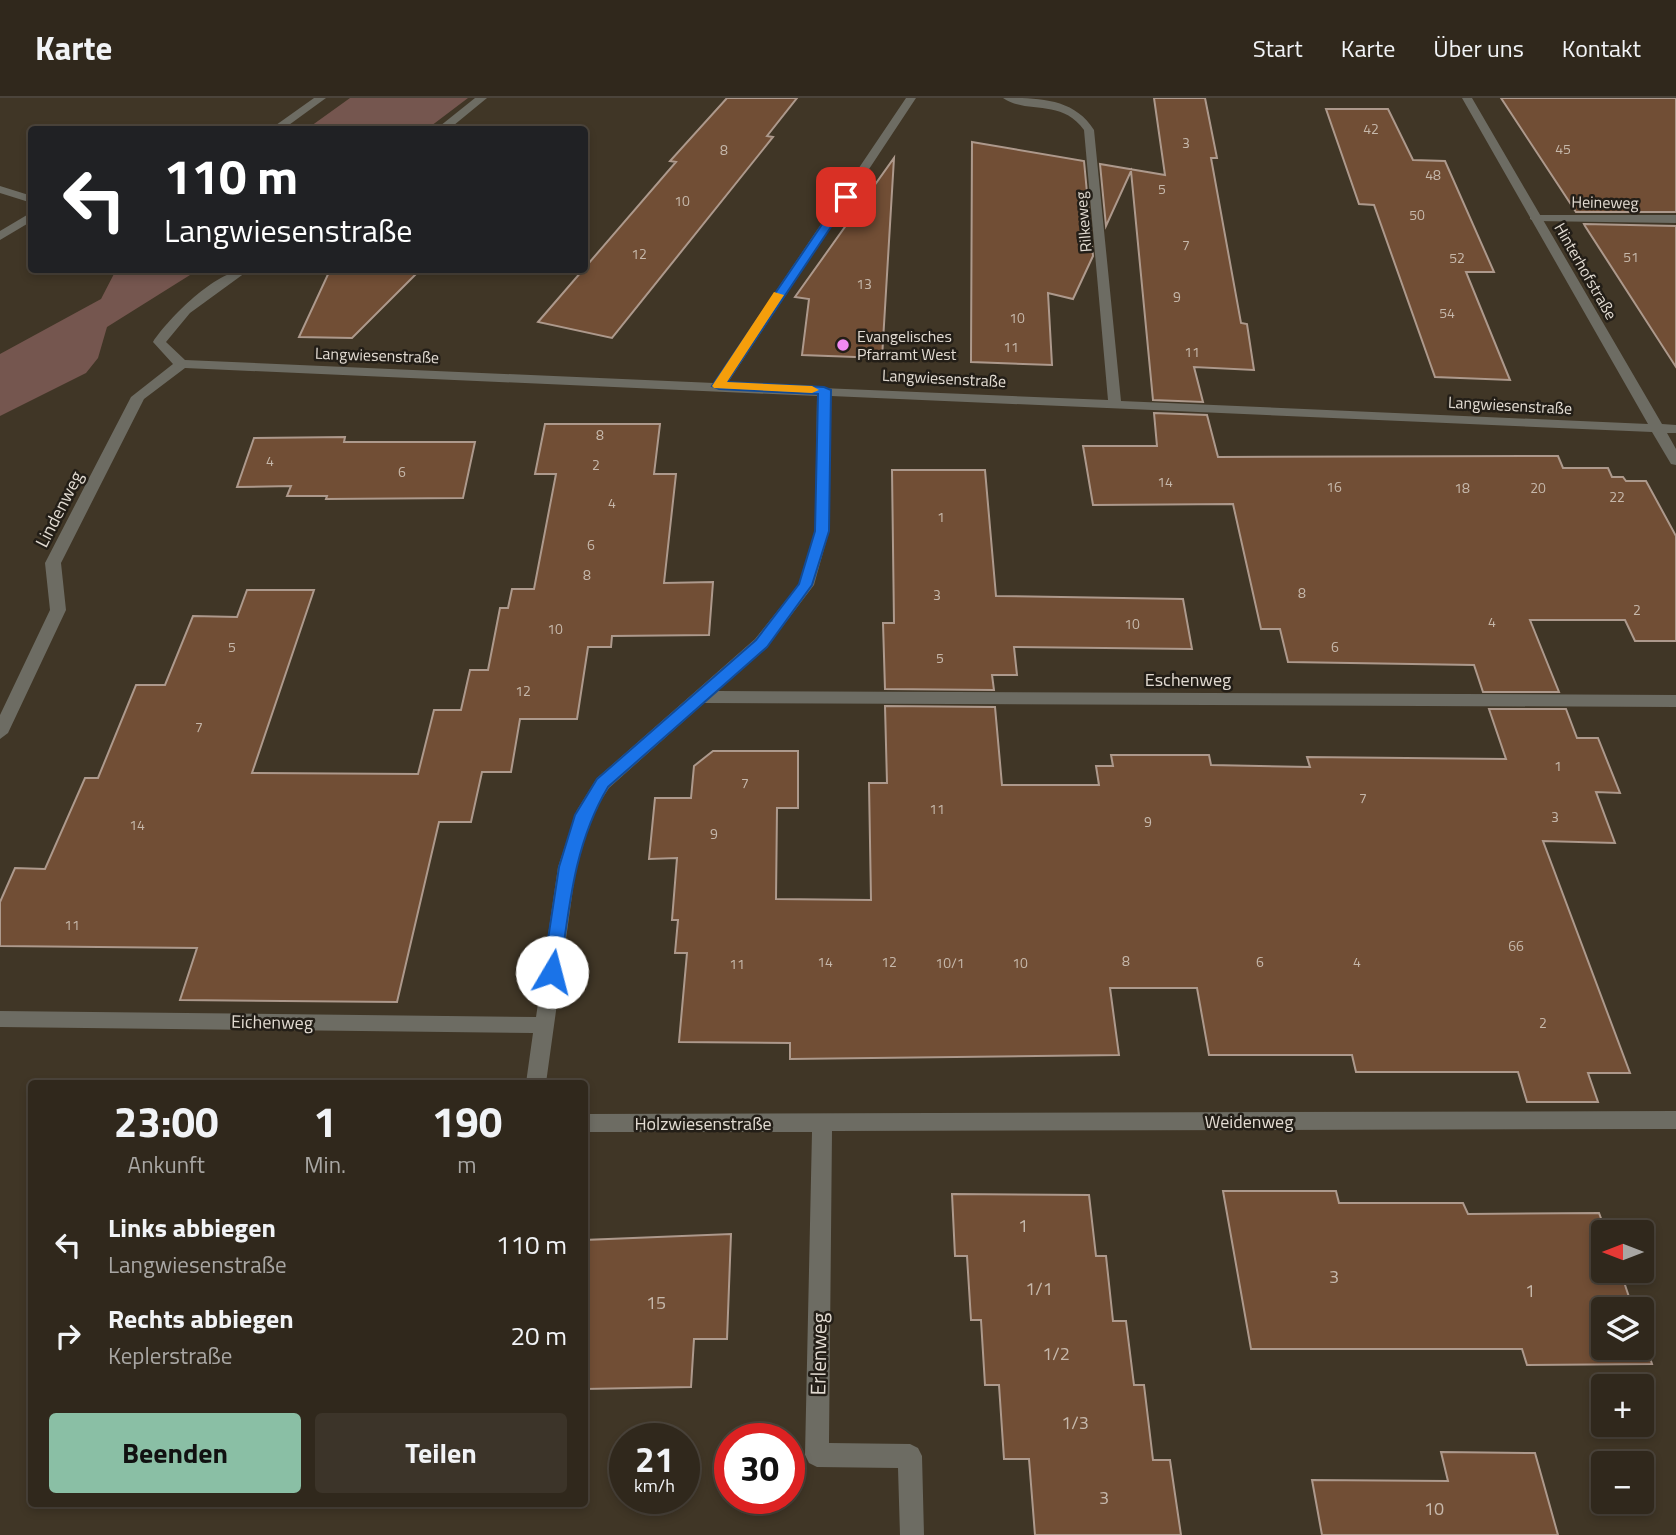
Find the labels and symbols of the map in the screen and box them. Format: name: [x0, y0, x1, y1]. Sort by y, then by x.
house number: 42: [1363, 118, 1379, 139]
house number: 3: [1182, 132, 1190, 153]
house number: 45: [1555, 138, 1571, 159]
house number: 8: [720, 139, 728, 160]
house number: 48: [1425, 164, 1441, 185]
pin: [816, 167, 876, 227]
house number: 5: [1158, 178, 1166, 199]
street label: Heineweg: [1571, 189, 1639, 215]
house number: 10: [674, 190, 690, 211]
street label: Rilkeweg: [1068, 191, 1098, 253]
house number: 50: [1409, 204, 1425, 225]
street label: Hinterhofstraße: [1549, 218, 1623, 324]
house number: 7: [1182, 234, 1190, 255]
house number: 12: [631, 243, 647, 264]
house number: 51: [1623, 246, 1639, 267]
house number: 52: [1449, 247, 1465, 268]
house number: 13: [856, 273, 872, 294]
house number: 9: [1173, 286, 1181, 307]
house number: 54: [1439, 302, 1455, 323]
house number: 10: [1009, 307, 1025, 328]
place label: Evangelisches Pfarramt West: [857, 324, 957, 366]
house number: 11: [1003, 336, 1019, 357]
marker: Evangelisches Pfarramt West: [835, 337, 851, 353]
street label: Langwiesenstraße: [314, 341, 440, 369]
house number: 11: [1184, 341, 1200, 362]
street label: Langwiesenstraße: [881, 363, 1007, 393]
street label: Langwiesenstraße: [1447, 390, 1573, 420]
house number: 8: [596, 424, 604, 445]
house number: 4: [266, 450, 274, 471]
house number: 2: [592, 454, 600, 475]
house number: 6: [398, 461, 406, 482]
street label: Lindenweg: [28, 466, 90, 552]
house number: 14: [1157, 471, 1173, 492]
house number: 16: [1326, 476, 1342, 497]
house number: 18: [1454, 477, 1470, 498]
house number: 20: [1530, 477, 1546, 498]
house number: 22: [1609, 486, 1625, 507]
house number: 4: [608, 492, 616, 513]
house number: 1: [937, 506, 945, 527]
house number: 6: [587, 534, 595, 555]
house number: 8: [583, 564, 591, 585]
house number: 8: [1298, 582, 1306, 603]
house number: 3: [933, 584, 941, 605]
house number: 2: [1633, 599, 1641, 620]
house number: 4: [1488, 611, 1496, 632]
house number: 10: [1124, 613, 1140, 634]
house number: 10: [547, 618, 563, 639]
house number: 5: [228, 636, 236, 657]
house number: 6: [1331, 636, 1339, 657]
house number: 5: [936, 647, 944, 668]
street label: Eschenweg: [1145, 666, 1231, 693]
house number: 12: [515, 680, 531, 701]
house number: 7: [195, 716, 203, 737]
house number: 1: [1554, 755, 1562, 776]
house number: 7: [741, 772, 749, 793]
house number: 7: [1359, 787, 1367, 808]
house number: 11: [929, 798, 945, 819]
house number: 3: [1551, 806, 1559, 827]
house number: 9: [1144, 811, 1152, 832]
house number: 14: [129, 814, 145, 835]
house number: 9: [710, 823, 718, 844]
house number: 11: [64, 914, 80, 935]
position arrow: [515, 935, 589, 1009]
house number: 66: [1508, 935, 1524, 956]
house number: 8: [1122, 950, 1130, 971]
house number: 14: [817, 951, 833, 972]
house number: 12: [881, 951, 897, 972]
house number: 6: [1256, 951, 1264, 972]
house number: 4: [1353, 951, 1361, 972]
house number: 10/1: [935, 952, 965, 973]
house number: 10: [1012, 952, 1028, 973]
house number: 11: [729, 953, 745, 974]
street label: Eichenweg: [231, 1008, 313, 1036]
house number: 2: [1539, 1012, 1547, 1033]
street label: Weidenweg: [1205, 1108, 1293, 1135]
street label: Holzwiesenstraße: [634, 1110, 772, 1137]
house number: 1: [1018, 1212, 1028, 1239]
north arrow: [1591, 1220, 1654, 1283]
house number: 3: [1329, 1263, 1339, 1290]
house number: 1/1: [1025, 1275, 1053, 1302]
house number: 1: [1525, 1277, 1535, 1304]
house number: 15: [646, 1289, 666, 1316]
street label: Erlenweg: [801, 1312, 835, 1396]
house number: 1/2: [1042, 1340, 1070, 1367]
house number: 1/3: [1061, 1409, 1089, 1436]
speed limit sign: 30: [714, 1423, 805, 1514]
house number: 3: [1099, 1484, 1109, 1511]
house number: 10: [1424, 1495, 1444, 1522]

